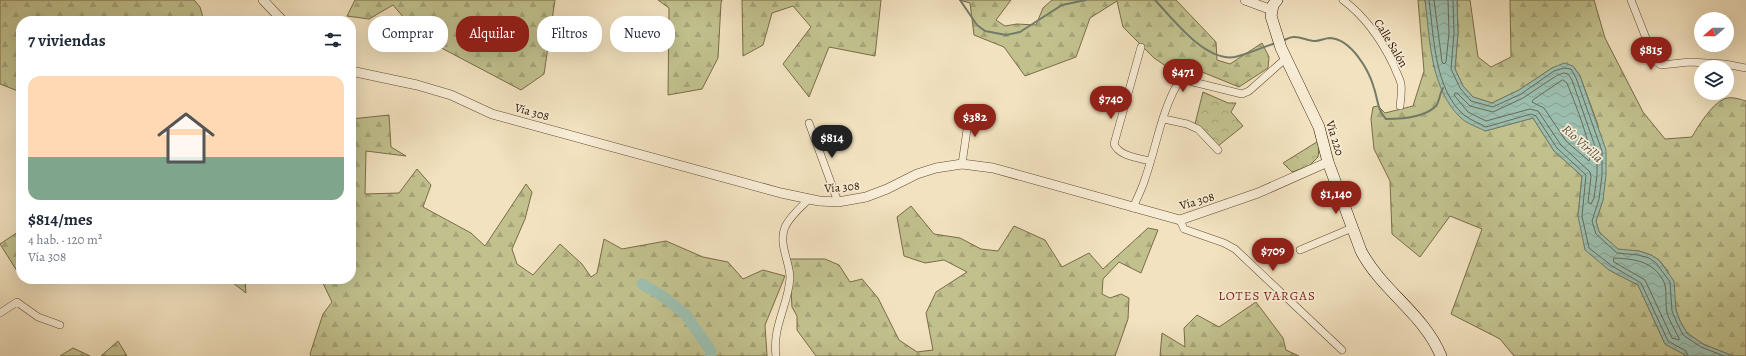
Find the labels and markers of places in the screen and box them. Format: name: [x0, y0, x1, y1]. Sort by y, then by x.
pin: $815: [1627, 37, 1675, 71]
pin: $471: [1159, 59, 1207, 93]
pin: $740: [1087, 86, 1135, 120]
pin: $382: [951, 104, 999, 138]
pin: $814: [808, 125, 856, 159]
pin: $1,140: [1303, 181, 1369, 215]
pin: $709: [1249, 238, 1297, 272]

